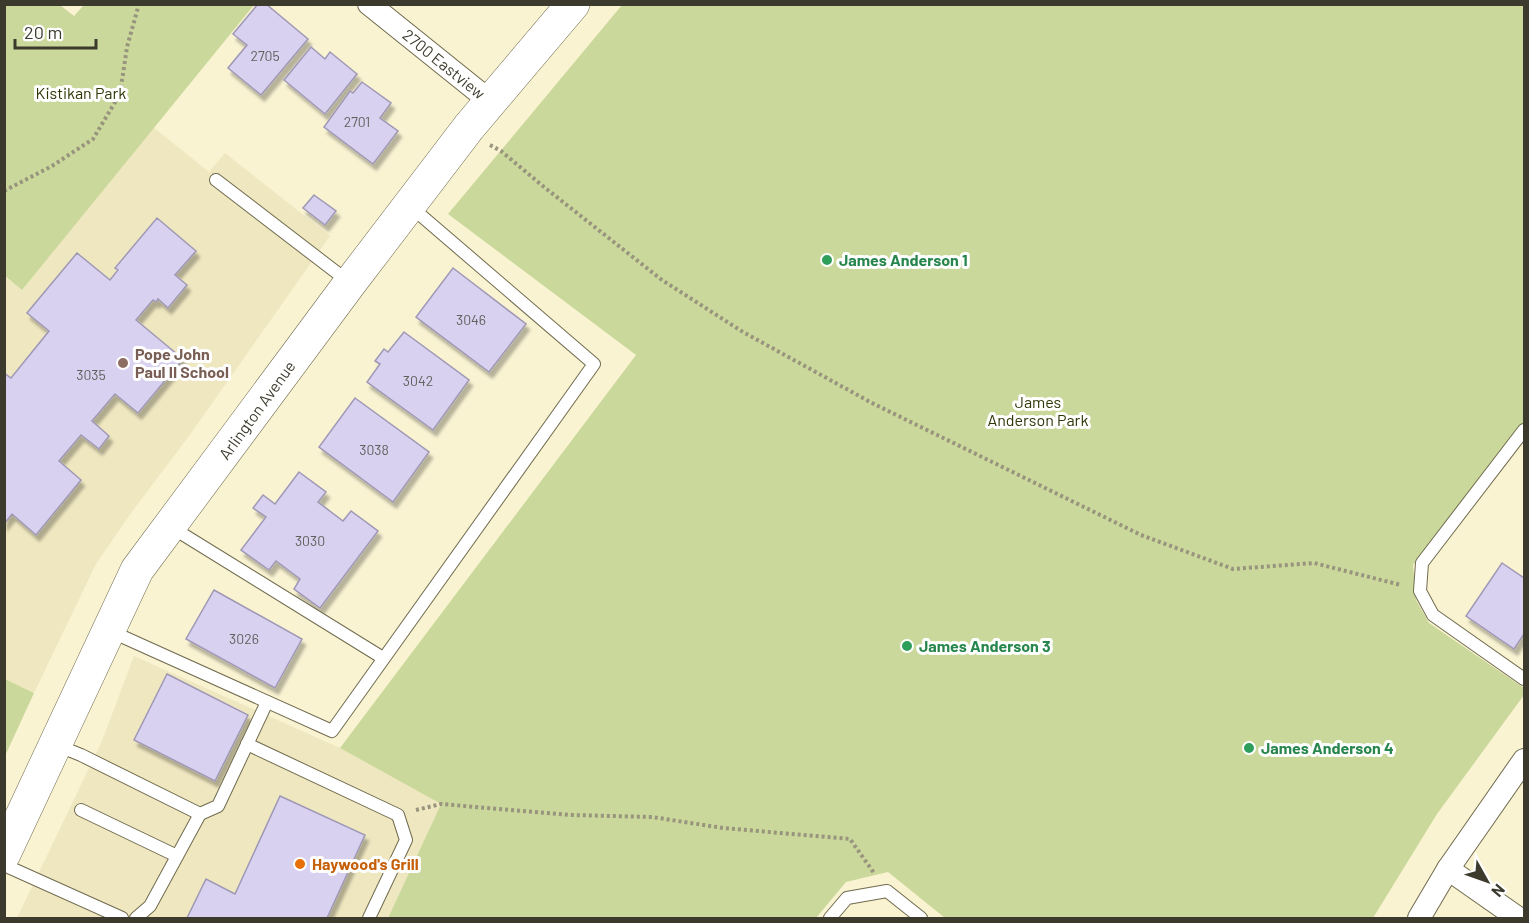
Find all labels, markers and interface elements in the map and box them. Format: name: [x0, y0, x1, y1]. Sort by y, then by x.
scale bar: [15, 12, 96, 50]
text: 20 m: [24, 21, 62, 43]
street label: 2700 Eastview: [399, 25, 490, 103]
house number: 2705: [250, 47, 280, 64]
park label: Kistikan Park: [36, 83, 126, 102]
house number: 2701: [344, 113, 370, 130]
place label: James Anderson 1: [839, 250, 968, 269]
marker: James Anderson 1: [820, 253, 834, 267]
house number: 3046: [456, 311, 486, 328]
place label: Pope John Paul II School: [135, 344, 229, 381]
marker: Pope John Paul II School: [116, 356, 130, 370]
street label: Arlington Avenue: [214, 357, 299, 463]
house number: 3035: [76, 366, 106, 383]
house number: 3042: [403, 372, 433, 389]
park label: James Anderson Park: [988, 392, 1088, 429]
house number: 3038: [359, 441, 389, 458]
house number: 3030: [295, 532, 325, 549]
house number: 3026: [229, 630, 259, 647]
place label: James Anderson 3: [919, 636, 1051, 655]
marker: James Anderson 3: [900, 639, 914, 653]
place label: James Anderson 4: [1261, 738, 1394, 757]
marker: James Anderson 4: [1242, 741, 1256, 755]
north arrow: [1457, 851, 1517, 911]
place label: Haywood's Grill: [312, 854, 419, 873]
marker: Haywood's Grill: [293, 857, 307, 871]
text: N: [1488, 881, 1510, 901]

